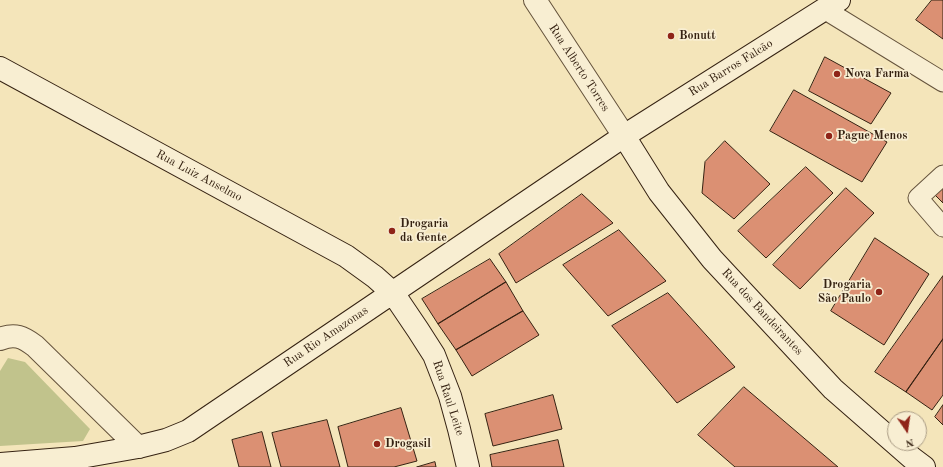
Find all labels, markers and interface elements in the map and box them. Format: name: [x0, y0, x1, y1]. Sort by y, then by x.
street label: Rua Alberto Torres: [545, 22, 613, 114]
place label: Bonutt: [679, 29, 716, 43]
marker: Bonutt: [666, 31, 676, 41]
street label: Rua Barros Falcão: [686, 36, 776, 100]
place label: Nova Farma: [845, 67, 909, 81]
marker: Nova Farma: [832, 69, 842, 79]
place label: Pague Menos: [837, 129, 907, 143]
marker: Pague Menos: [824, 131, 834, 141]
street label: Rua Luiz Anselmo: [153, 147, 245, 205]
place label: Drogaria da Gente: [400, 217, 448, 245]
marker: Drogaria da Gente: [387, 226, 397, 236]
street label: Rua dos Bandeirantes: [718, 266, 806, 358]
place label: Drogaria São Paulo: [818, 278, 871, 306]
marker: Drogaria São Paulo: [874, 287, 884, 297]
street label: Rua Rio Amazonas: [281, 303, 371, 371]
street label: Rua Raul Leite: [429, 359, 467, 437]
north arrow: [887, 411, 927, 451]
text: N: [904, 436, 915, 449]
place label: Drogasil: [385, 437, 431, 451]
marker: Drogasil: [372, 439, 382, 449]

